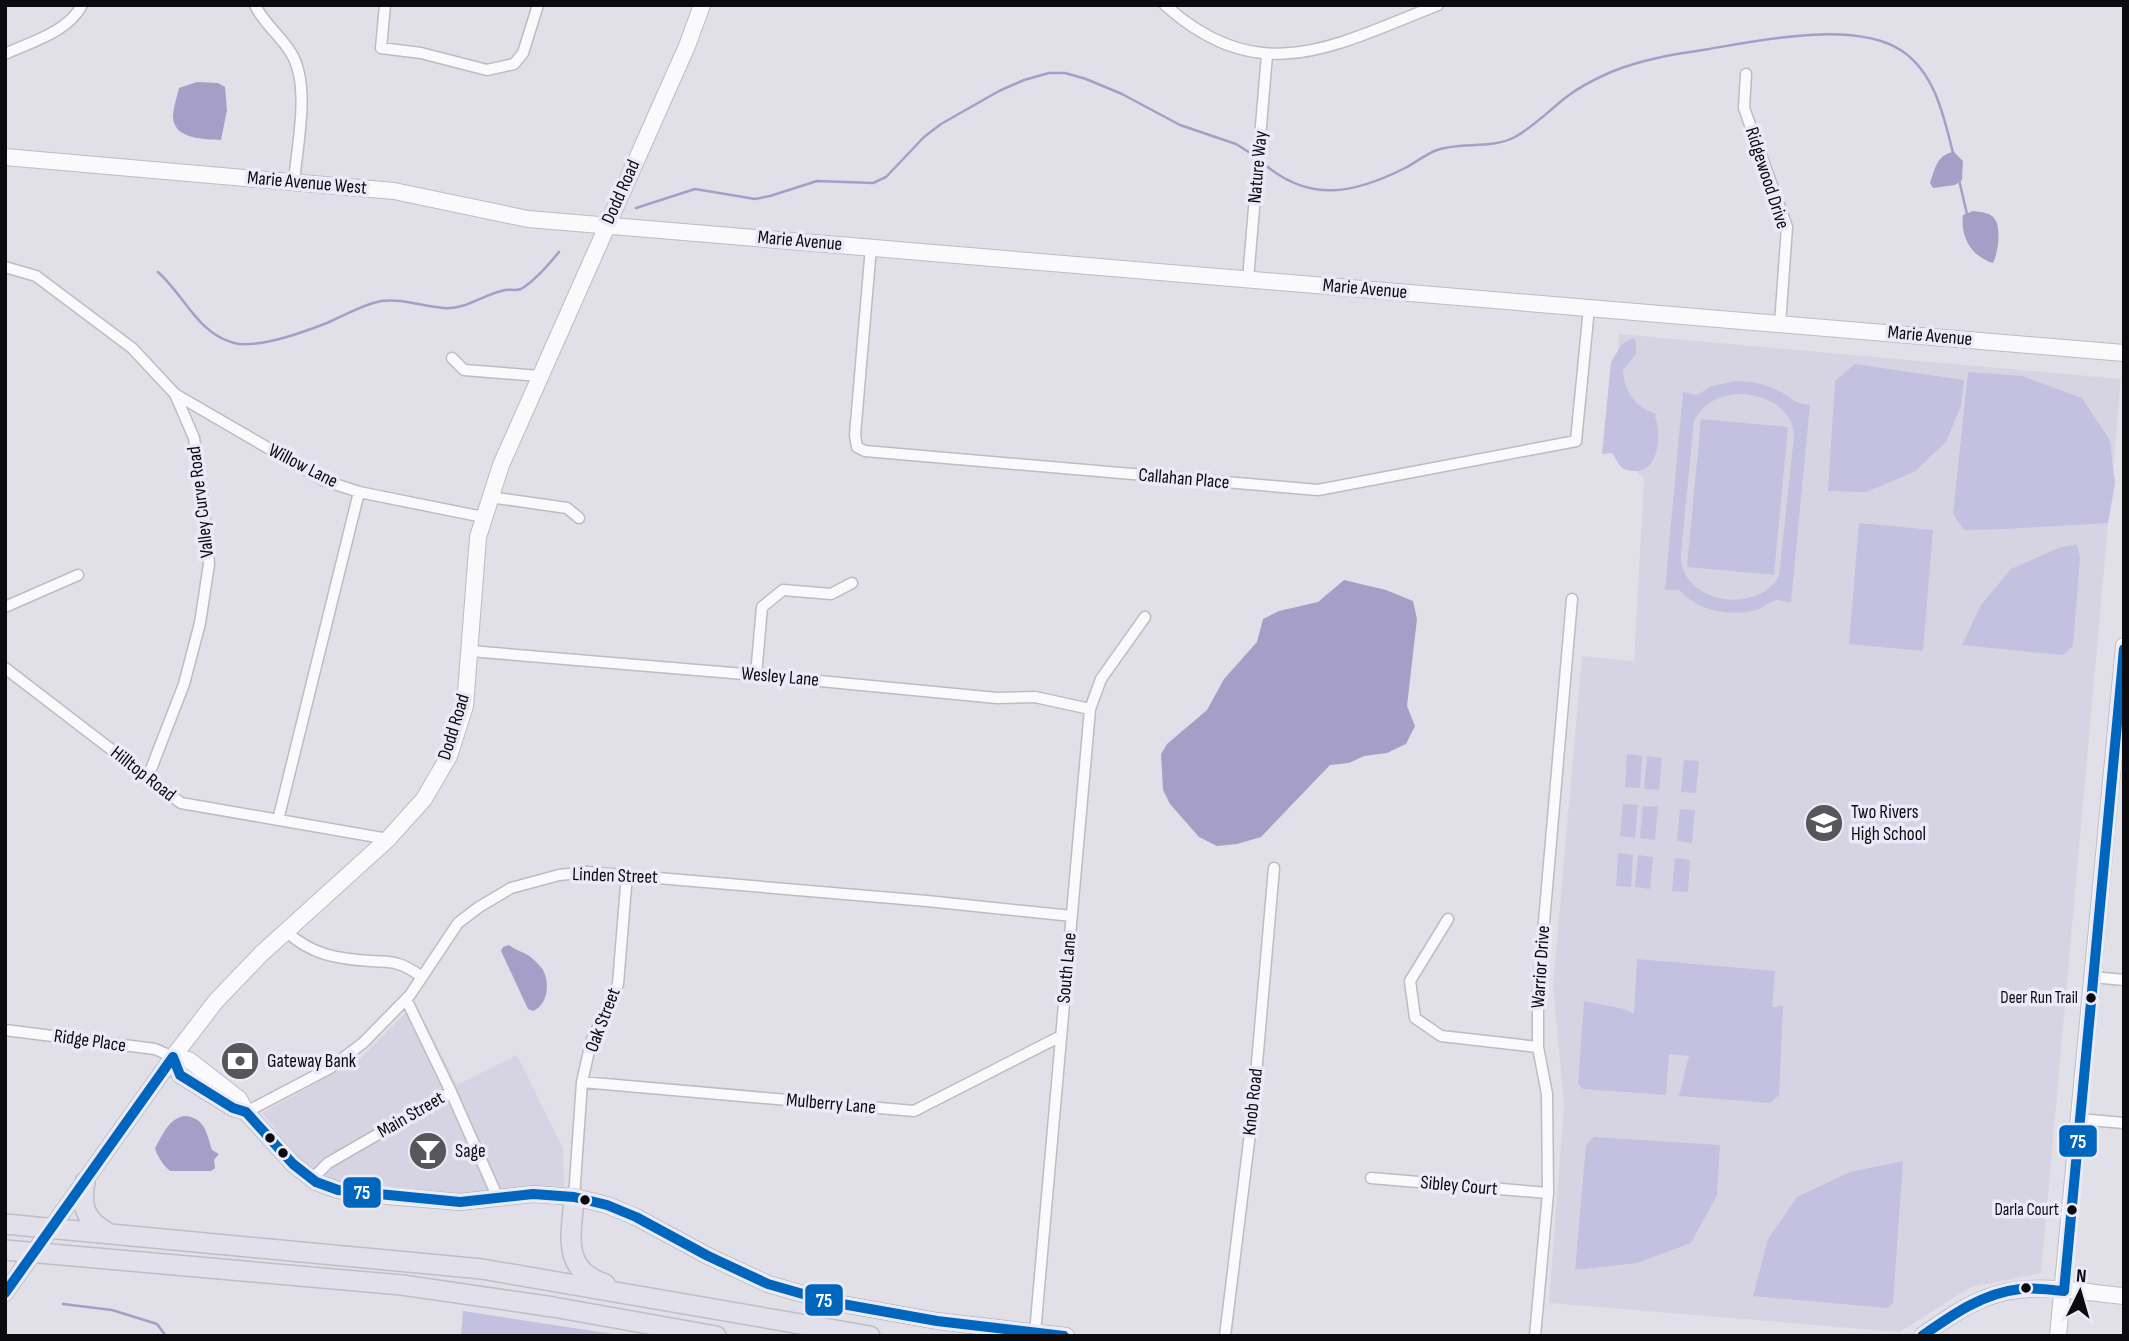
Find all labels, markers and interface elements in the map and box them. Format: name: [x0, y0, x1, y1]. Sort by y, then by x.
street label: Ridgewood Drive: [1740, 124, 1794, 232]
street label: Nature Way: [1243, 129, 1273, 204]
street label: Dodd Road: [597, 156, 645, 228]
street label: Marie Avenue West: [246, 166, 368, 200]
street label: Marie Avenue: [757, 226, 843, 256]
street label: Marie Avenue: [1322, 274, 1408, 304]
street label: Marie Avenue: [1887, 321, 1973, 351]
street label: Willow Lane: [265, 439, 341, 493]
street label: Valley Curve Road: [183, 445, 219, 559]
street label: Callahan Place: [1138, 464, 1230, 494]
street label: Wesley Lane: [740, 662, 820, 692]
street label: Dodd Road: [433, 691, 475, 763]
street label: Hilltop Road: [106, 741, 180, 807]
place label: Two Rivers High School: [1851, 801, 1926, 846]
school or university icon: Two Rivers High School: [1803, 802, 1845, 844]
street label: Linden Street: [572, 863, 658, 889]
street label: Warrior Drive: [1527, 925, 1555, 1009]
street label: South Lane: [1052, 932, 1082, 1004]
street label: Oak Street: [580, 984, 626, 1055]
place label: Deer Run Trail: [2000, 988, 2078, 1008]
marker: Deer Run Trail: [2084, 991, 2098, 1005]
street label: Ridge Place: [53, 1025, 127, 1057]
bank icon: Gateway Bank: [219, 1040, 261, 1082]
place label: Gateway Bank: [267, 1050, 357, 1073]
street label: Knob Road: [1238, 1067, 1268, 1137]
street label: Main Street: [373, 1087, 449, 1143]
street label: Mulberry Lane: [785, 1089, 877, 1119]
line badge: 75: [2058, 1124, 2098, 1158]
bar icon: Sage: [407, 1130, 449, 1172]
unlabelled marker: [263, 1131, 277, 1145]
text: 75: [2070, 1131, 2086, 1154]
place label: Sage: [455, 1140, 486, 1163]
unlabelled marker: [276, 1146, 290, 1160]
street label: Sibley Court: [1419, 1171, 1499, 1201]
line badge: 75: [342, 1176, 382, 1209]
text: 75: [354, 1182, 370, 1205]
unlabelled marker: [578, 1193, 592, 1207]
place label: Darla Court: [1994, 1200, 2059, 1220]
marker: Darla Court: [2065, 1203, 2079, 1217]
north arrow: [2045, 1257, 2115, 1327]
text: N: [2075, 1265, 2087, 1288]
unlabelled marker: [2019, 1281, 2033, 1295]
line badge: 75: [804, 1283, 844, 1317]
text: 75: [816, 1290, 832, 1313]

